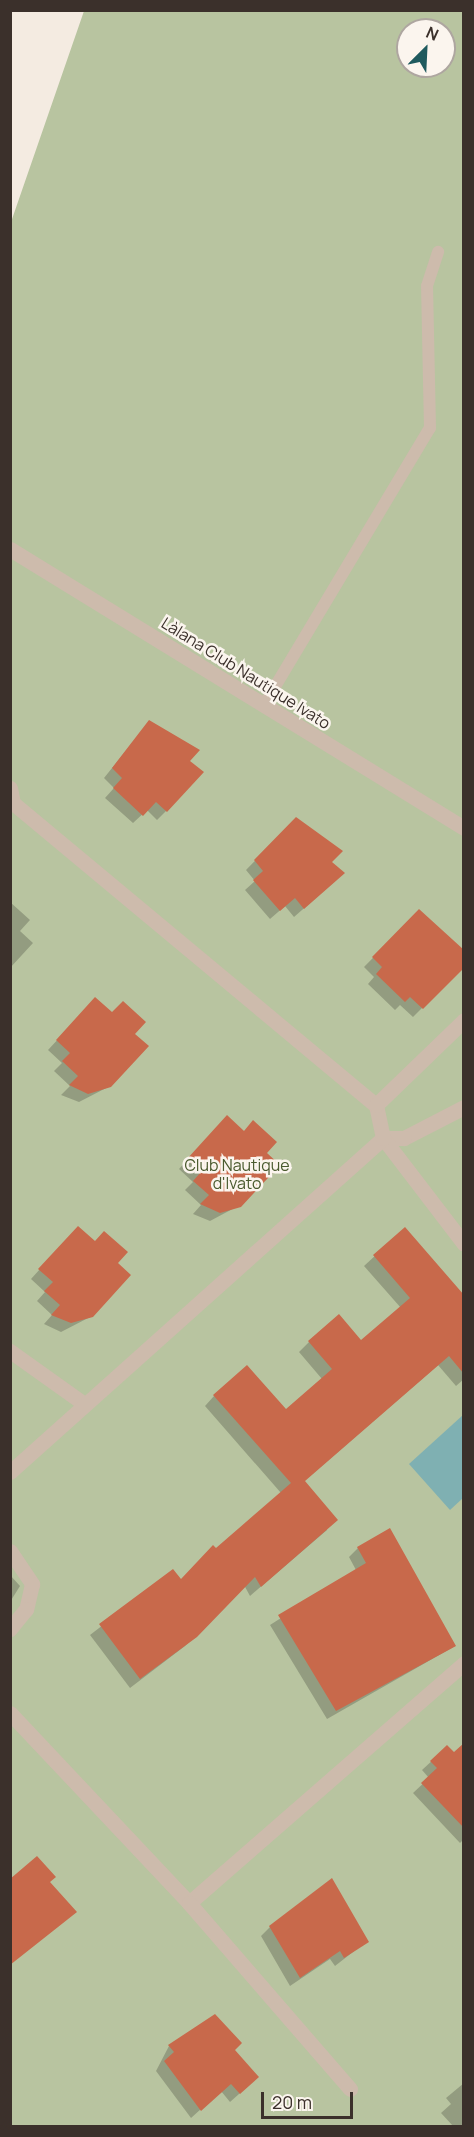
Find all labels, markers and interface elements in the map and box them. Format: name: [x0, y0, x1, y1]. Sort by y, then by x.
north arrow: [396, 18, 456, 78]
text: N: [423, 21, 442, 46]
street label: Làlana Club Nautique Ivato: [158, 613, 334, 733]
park label: Club Nautique d'Ivato: [184, 1155, 290, 1193]
scale bar: [264, 2080, 356, 2118]
text: 20 m: [272, 2090, 312, 2114]

